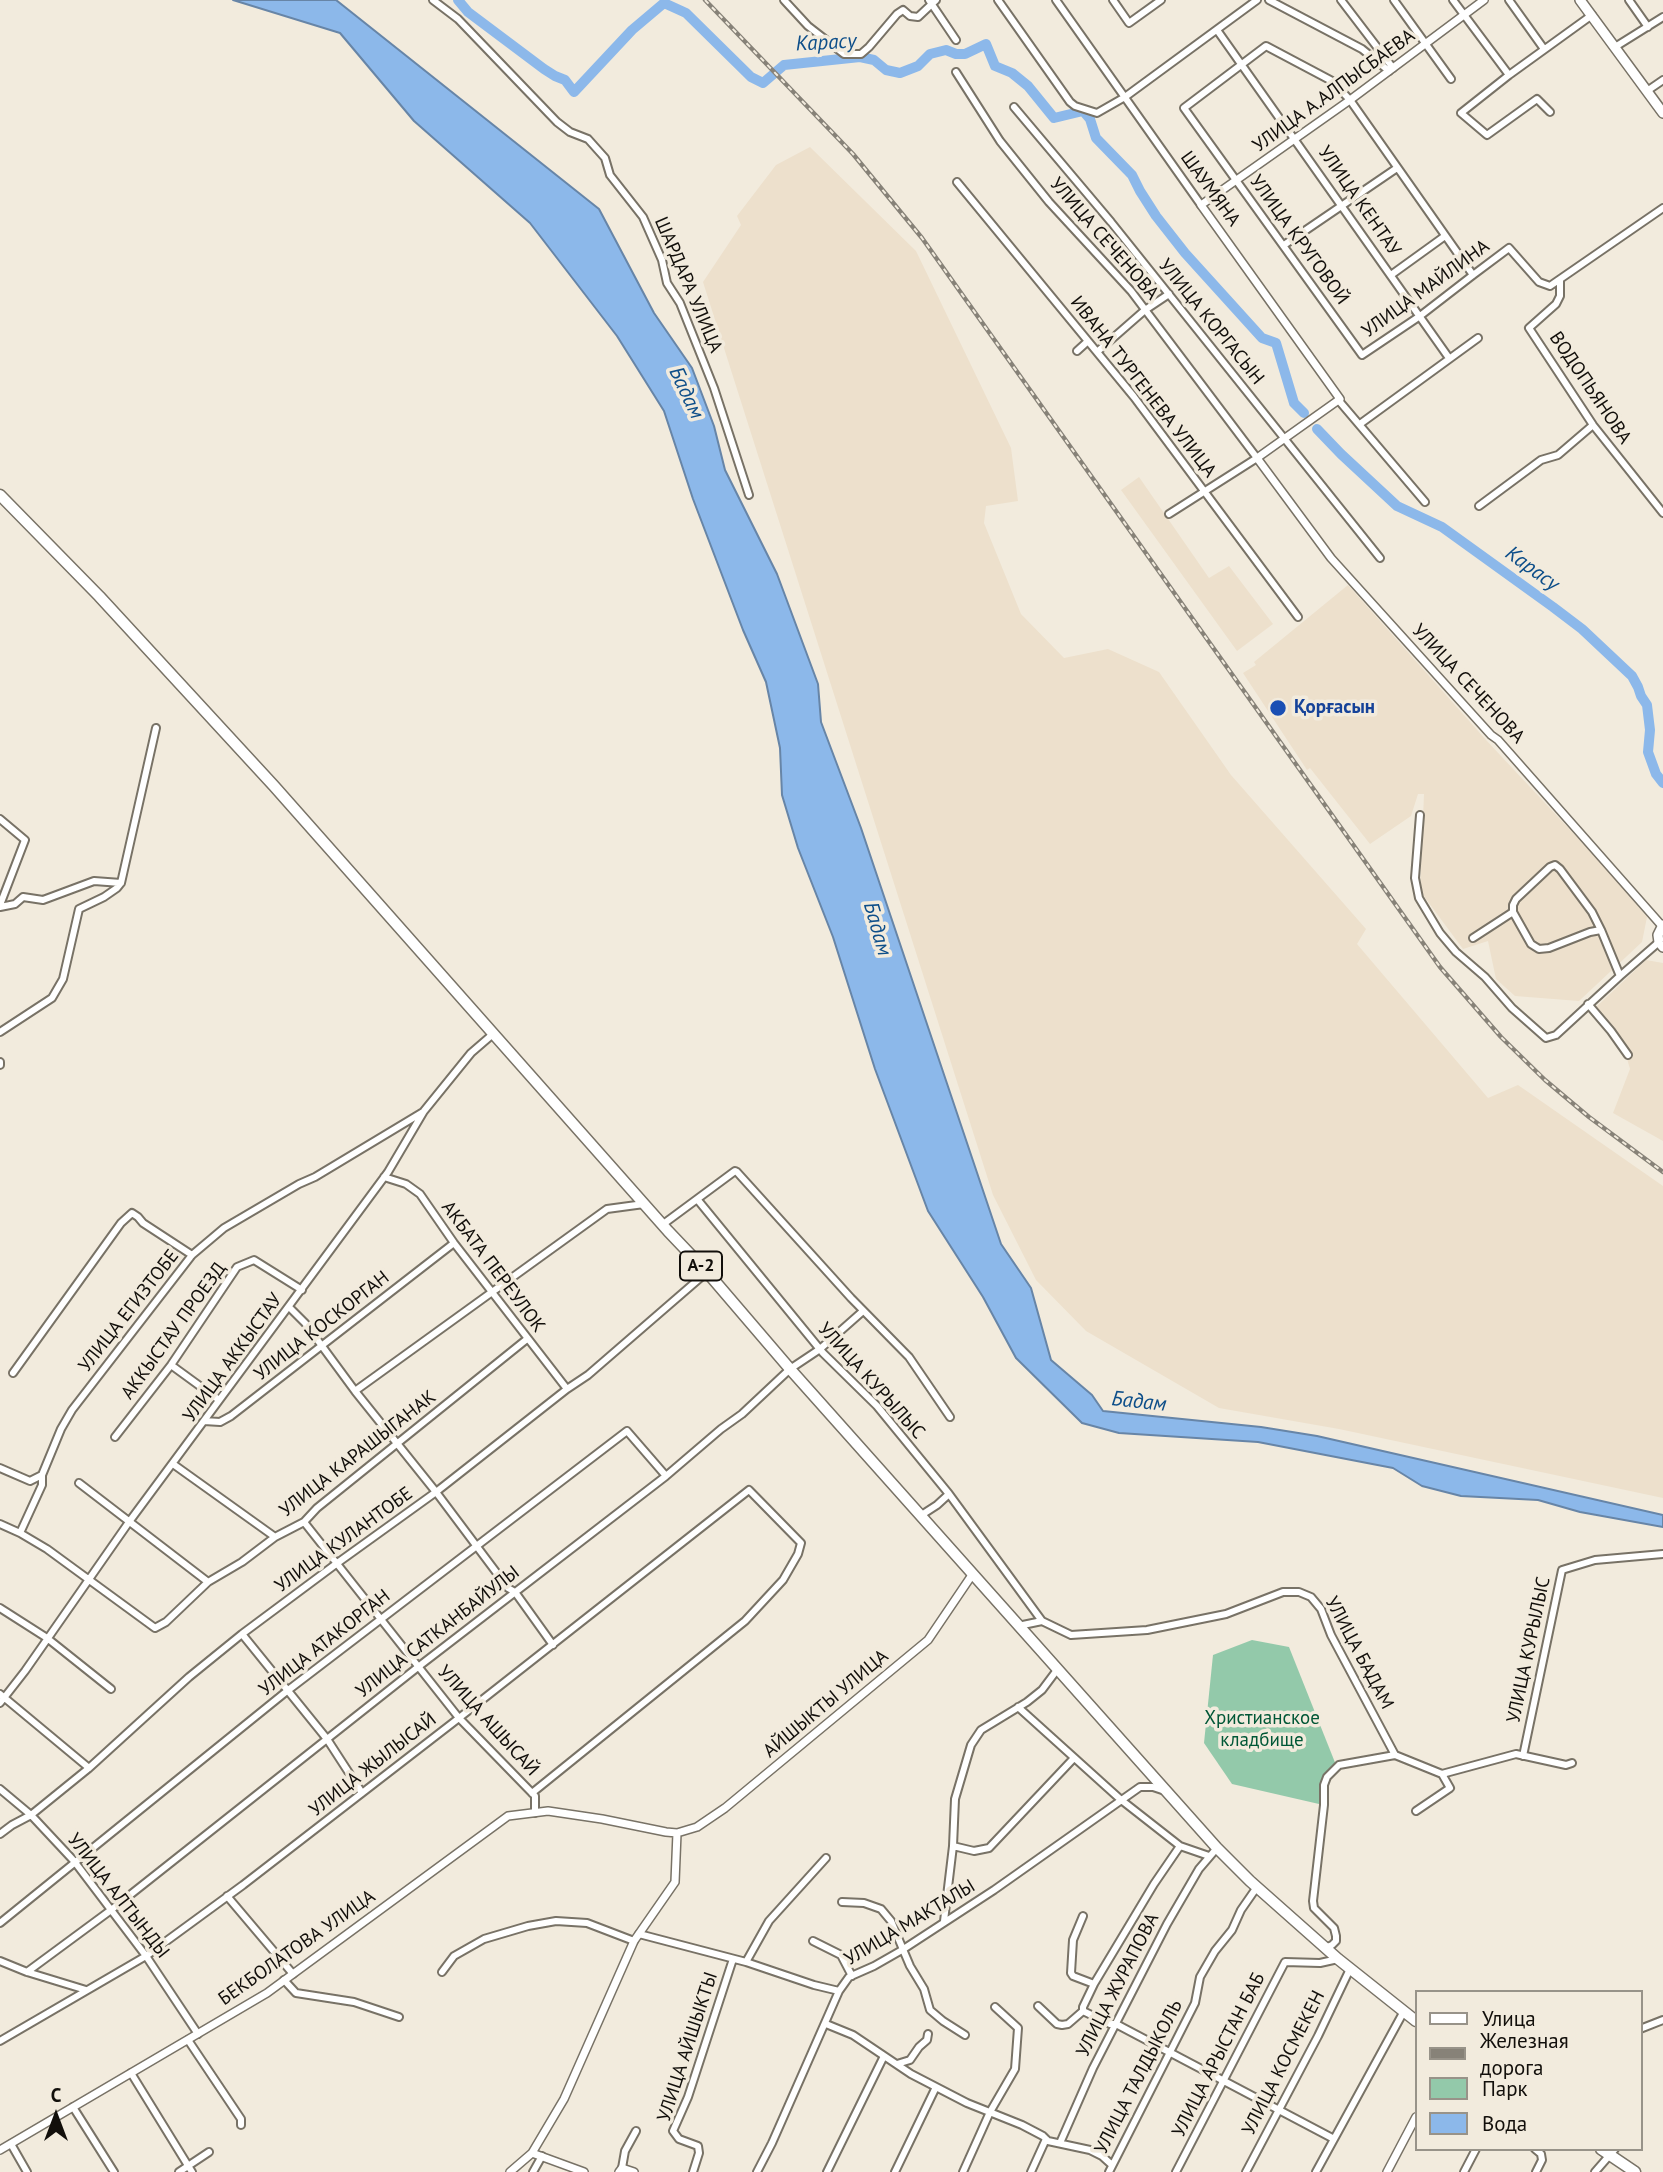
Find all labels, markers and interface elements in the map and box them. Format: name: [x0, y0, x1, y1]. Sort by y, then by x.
street label: УЛИЦА А.АЛПЫСБАЕВА: [1249, 25, 1419, 157]
water label: Карасу: [795, 29, 857, 57]
street label: УЛИЦА КЕНТАУ: [1313, 142, 1405, 260]
street label: ШАУМЯНА: [1175, 147, 1245, 231]
street label: УЛИЦА КРУГОВОЙ: [1244, 171, 1354, 309]
street label: УЛИЦА СЕЧЕНОВА: [1045, 173, 1163, 305]
street label: ШАРДАРА УЛИЦА: [649, 214, 727, 356]
street label: УЛИЦА МАЙЛИНА: [1358, 235, 1494, 343]
street label: УЛИЦА КОРГАСЫН: [1153, 255, 1269, 389]
street label: ИВАНА ТУРГЕНЕВА УЛИЦА: [1065, 292, 1221, 482]
street label: ВОДОПЬЯНОВА: [1544, 328, 1636, 448]
water label: Бадам: [663, 363, 709, 423]
water label: Карасу: [1500, 541, 1564, 597]
street label: УЛИЦА СЕЧЕНОВА: [1407, 620, 1529, 748]
place label: Қорғасын: [1294, 697, 1375, 719]
marker: Қорғасын: [1268, 698, 1288, 718]
water label: Бадам: [857, 899, 897, 959]
street label: АКБАТА ПЕРЕУЛОК: [436, 1197, 550, 1337]
street label: УЛИЦА ЕГИЗТОБЕ: [74, 1245, 184, 1377]
road number: A-2: [680, 1252, 722, 1280]
street label: АККЫСТАУ ПРОЕЗД: [117, 1258, 231, 1404]
street label: УЛИЦА КОСКОРГАН: [250, 1266, 394, 1386]
street label: УЛИЦА АККЫСТАУ: [179, 1289, 287, 1427]
street label: УЛИЦА КУРЫЛЫС: [813, 1318, 929, 1444]
street label: УЛИЦА КАРАШЫГАНАК: [275, 1386, 441, 1522]
water label: Бадам: [1110, 1387, 1168, 1417]
street label: УЛИЦА КУЛАНТОБЕ: [271, 1482, 417, 1598]
street label: УЛИЦА САТКАНБАЙУЛЫ: [352, 1561, 524, 1703]
street label: УЛИЦА КУРЫЛЫС: [1502, 1575, 1556, 1725]
street label: УЛИЦА АТАКОРГАН: [255, 1585, 395, 1701]
street label: УЛИЦА БАДАМ: [1320, 1593, 1398, 1713]
street label: АЙШЫКТЫ УЛИЦА: [759, 1645, 893, 1763]
street label: УЛИЦА АШЫСАЙ: [432, 1661, 544, 1781]
street label: УЛИЦА ЖЫЛЫСАЙ: [305, 1708, 441, 1822]
park label: Христианское кладбище: [1204, 1708, 1320, 1752]
street label: УЛИЦА АЛТЫНДЫ: [62, 1829, 174, 1963]
street label: УЛИЦА МАКТАЛЫ: [841, 1875, 979, 1971]
street label: БЕКБОЛАТОВА УЛИЦА: [214, 1885, 380, 2011]
street label: УЛИЦА ЖУРАПОВА: [1072, 1909, 1164, 2061]
street label: УЛИЦА АЙШЫКТЫ: [653, 1969, 723, 2125]
street label: УЛИЦА АРЫСТАН БАБ: [1168, 1969, 1270, 2141]
street label: УЛИЦА КОСМЕКЕН: [1238, 1987, 1330, 2139]
legend: [1414, 1990, 1642, 2151]
street label: УЛИЦА ТАЛДЫКОЛЬ: [1090, 1996, 1188, 2158]
text: Улица: [1482, 2005, 1536, 2032]
text: Железная дорога: [1480, 2027, 1569, 2081]
text: Парк: [1482, 2075, 1528, 2102]
north arrow: [21, 2081, 91, 2151]
text: С: [51, 2083, 61, 2107]
text: Вода: [1482, 2110, 1527, 2137]

